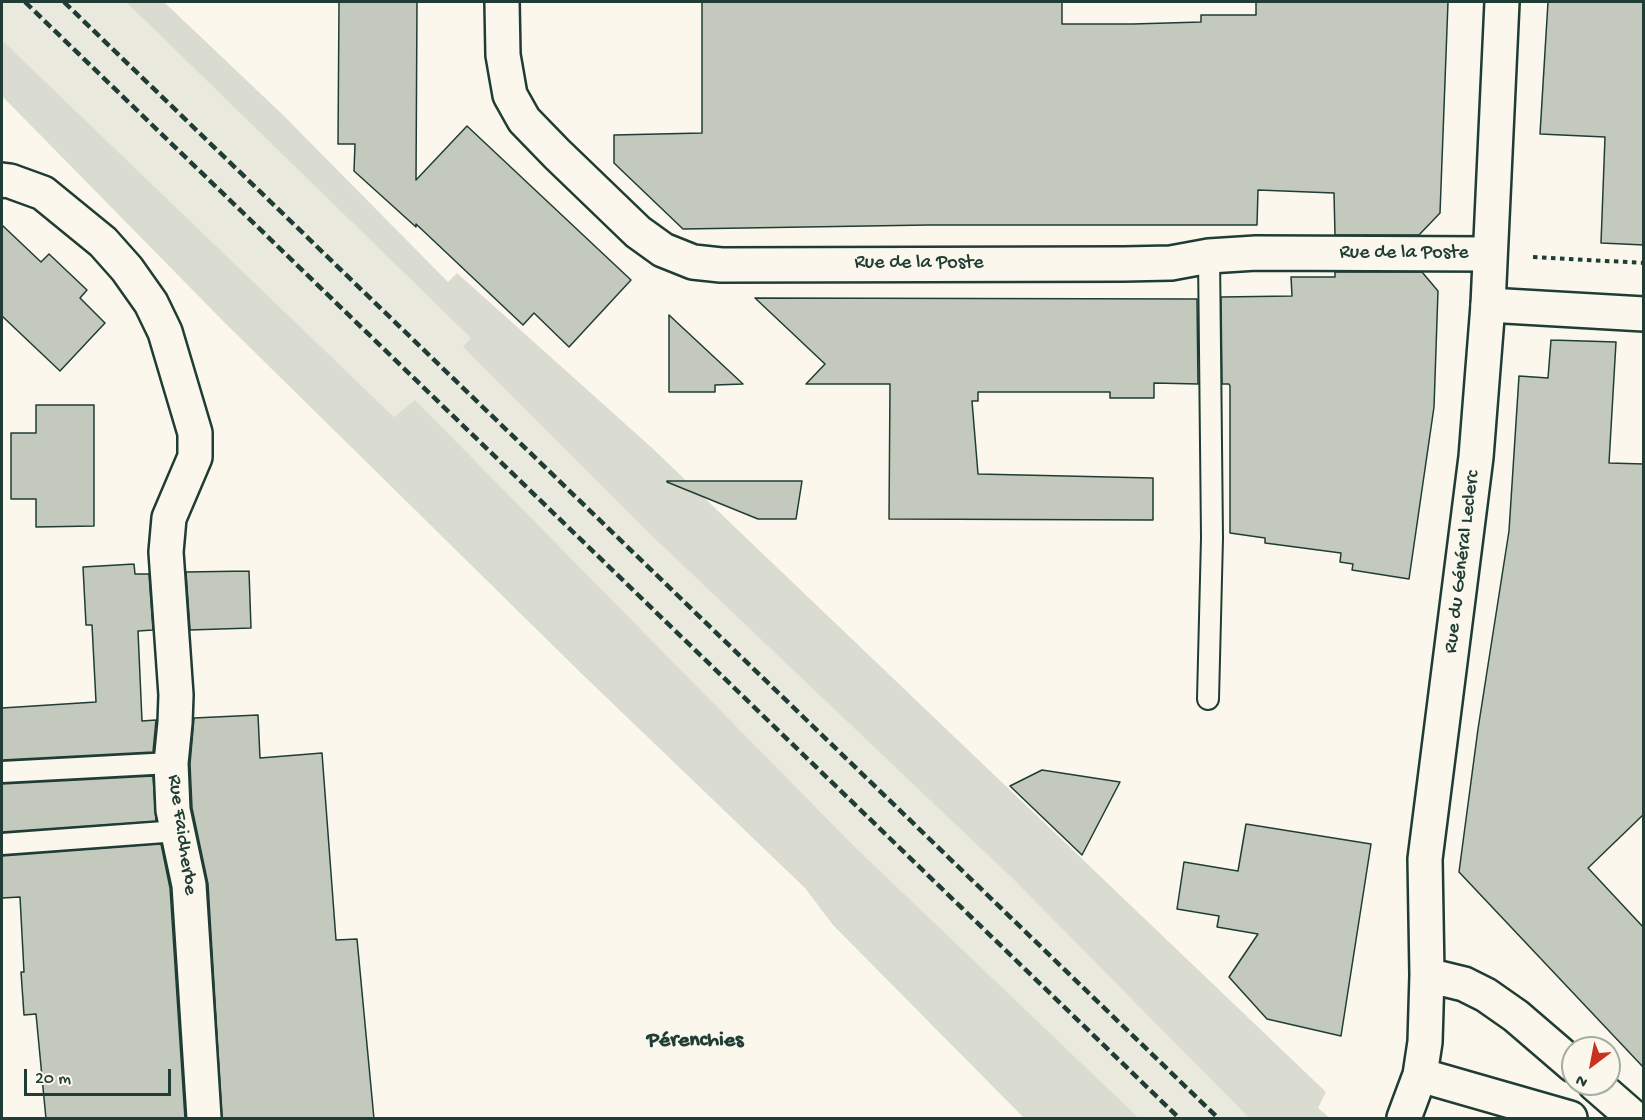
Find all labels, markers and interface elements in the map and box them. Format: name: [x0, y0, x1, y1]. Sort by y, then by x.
street label: Rue de la Poste: [1339, 242, 1469, 266]
street label: Rue de la Poste: [854, 252, 984, 276]
street label: Rue du Général Leclerc: [1440, 469, 1486, 655]
street label: Rue Faidherbe: [161, 773, 201, 897]
district label: Pérenchies: [647, 1029, 743, 1055]
north arrow: [1561, 1036, 1621, 1096]
scale bar: [27, 1057, 174, 1095]
text: 20 m: [35, 1069, 71, 1090]
text: N: [1573, 1069, 1592, 1091]

